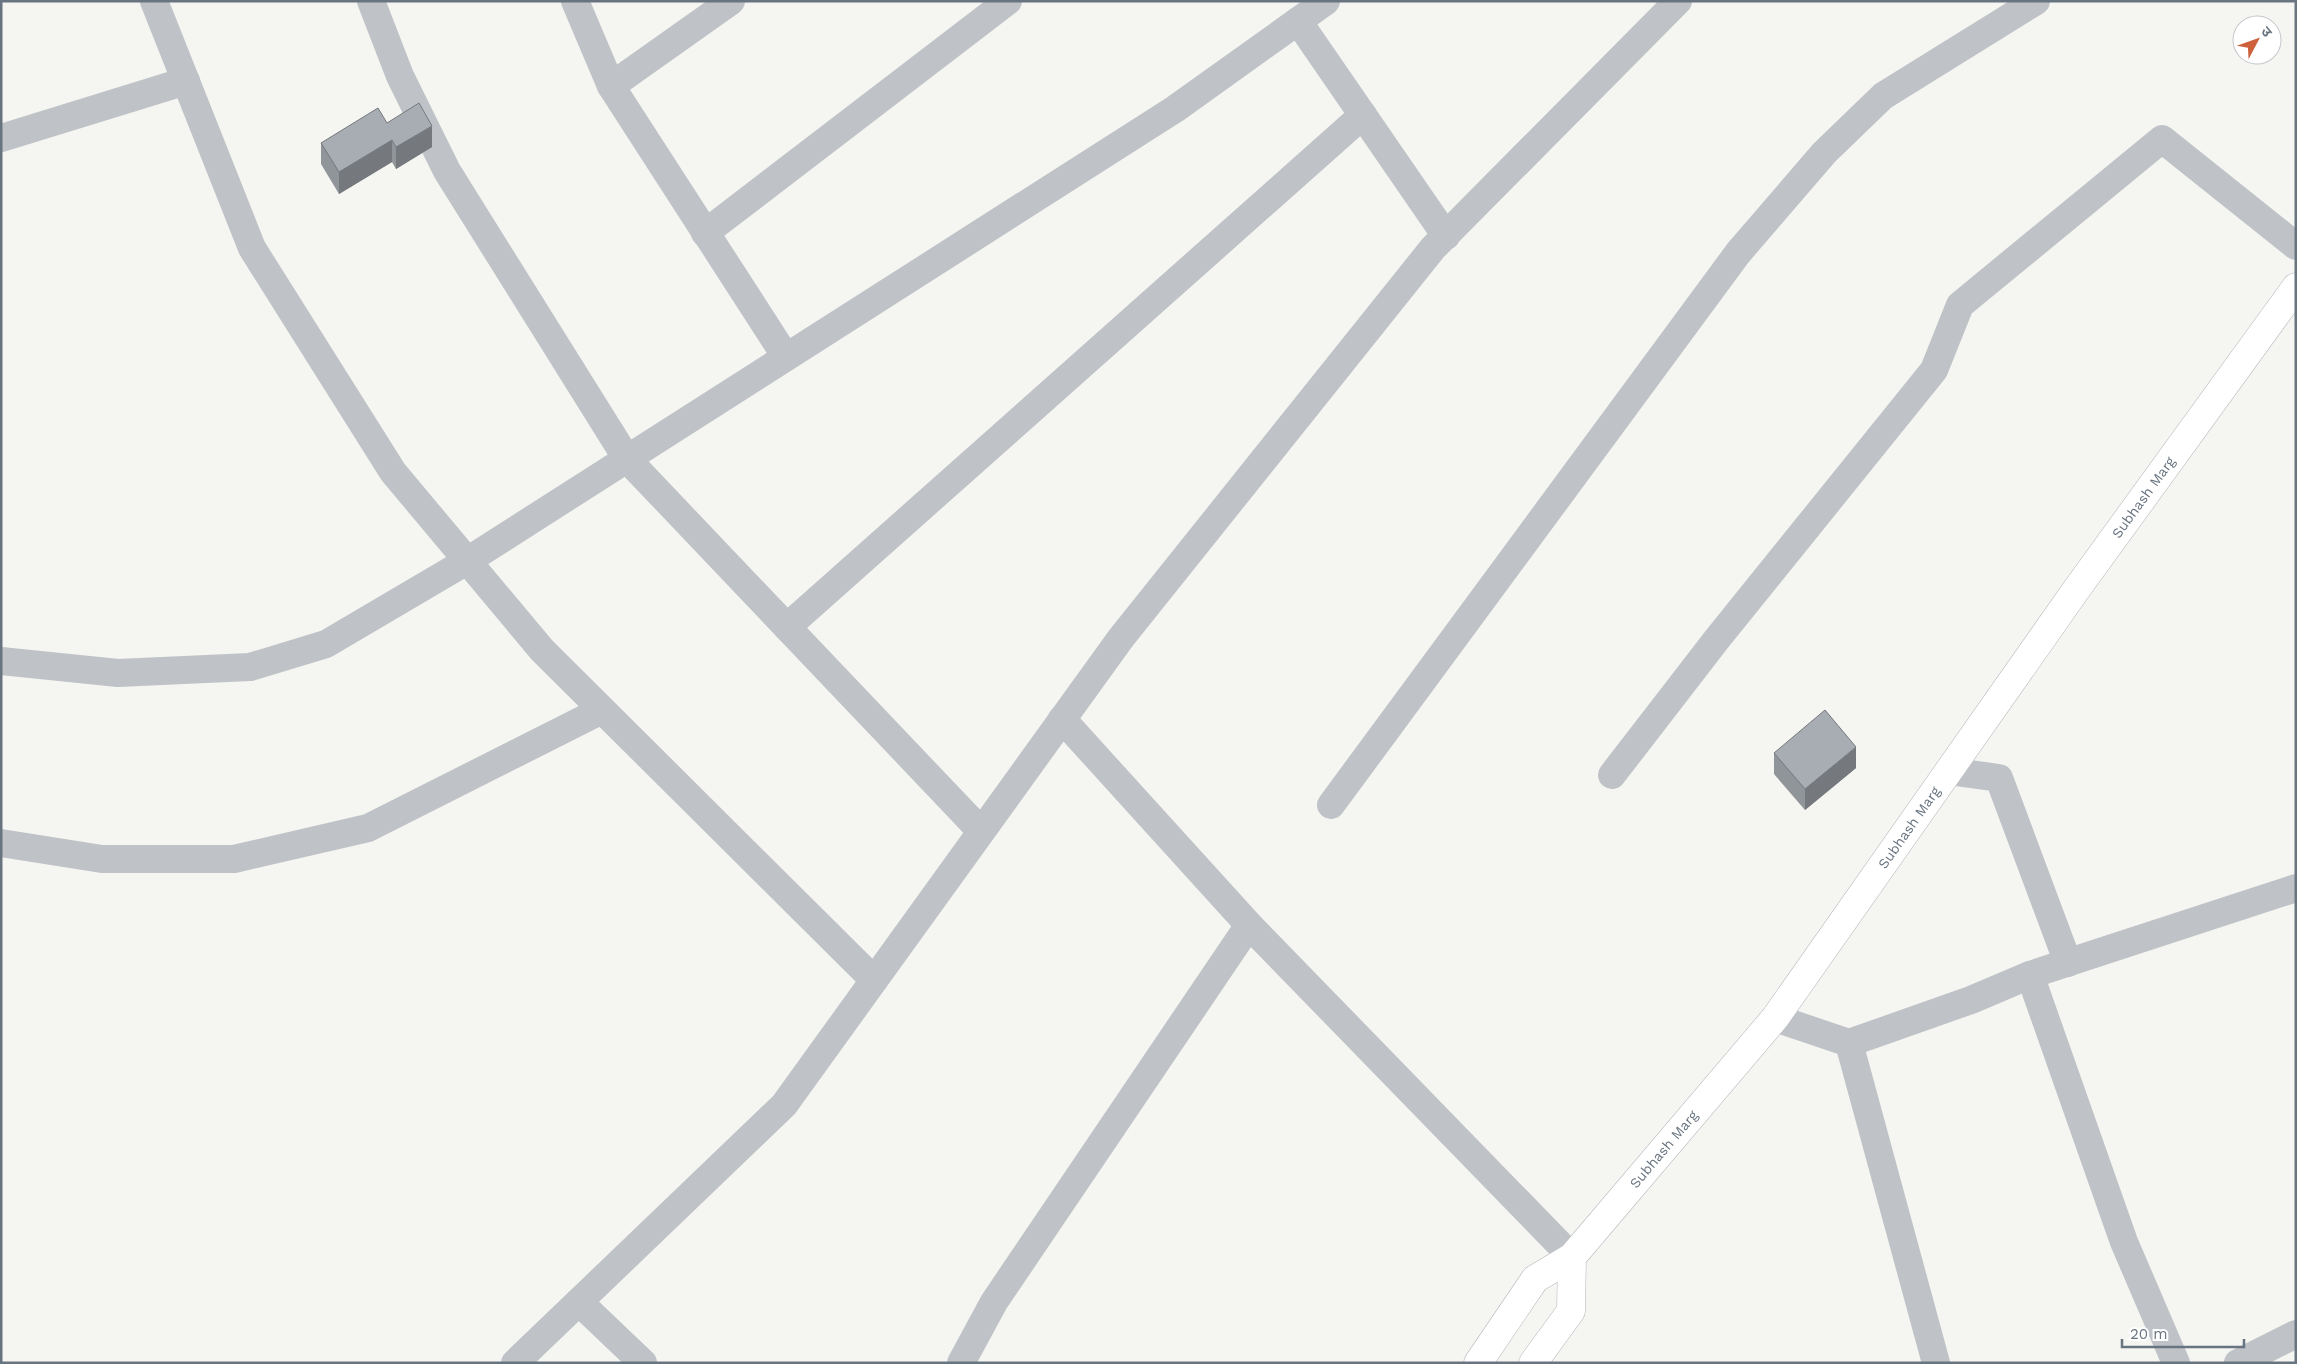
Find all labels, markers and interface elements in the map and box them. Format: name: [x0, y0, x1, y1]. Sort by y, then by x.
north arrow: [2232, 15, 2282, 65]
text: उ: [2258, 23, 2276, 40]
street label: Subhash Marg: [2109, 453, 2178, 541]
street label: Subhash Marg: [1875, 783, 1944, 872]
street label: Subhash Marg: [1626, 1107, 1701, 1191]
scale bar: [2122, 1316, 2244, 1348]
text: 20 m: [2130, 1325, 2168, 1343]

